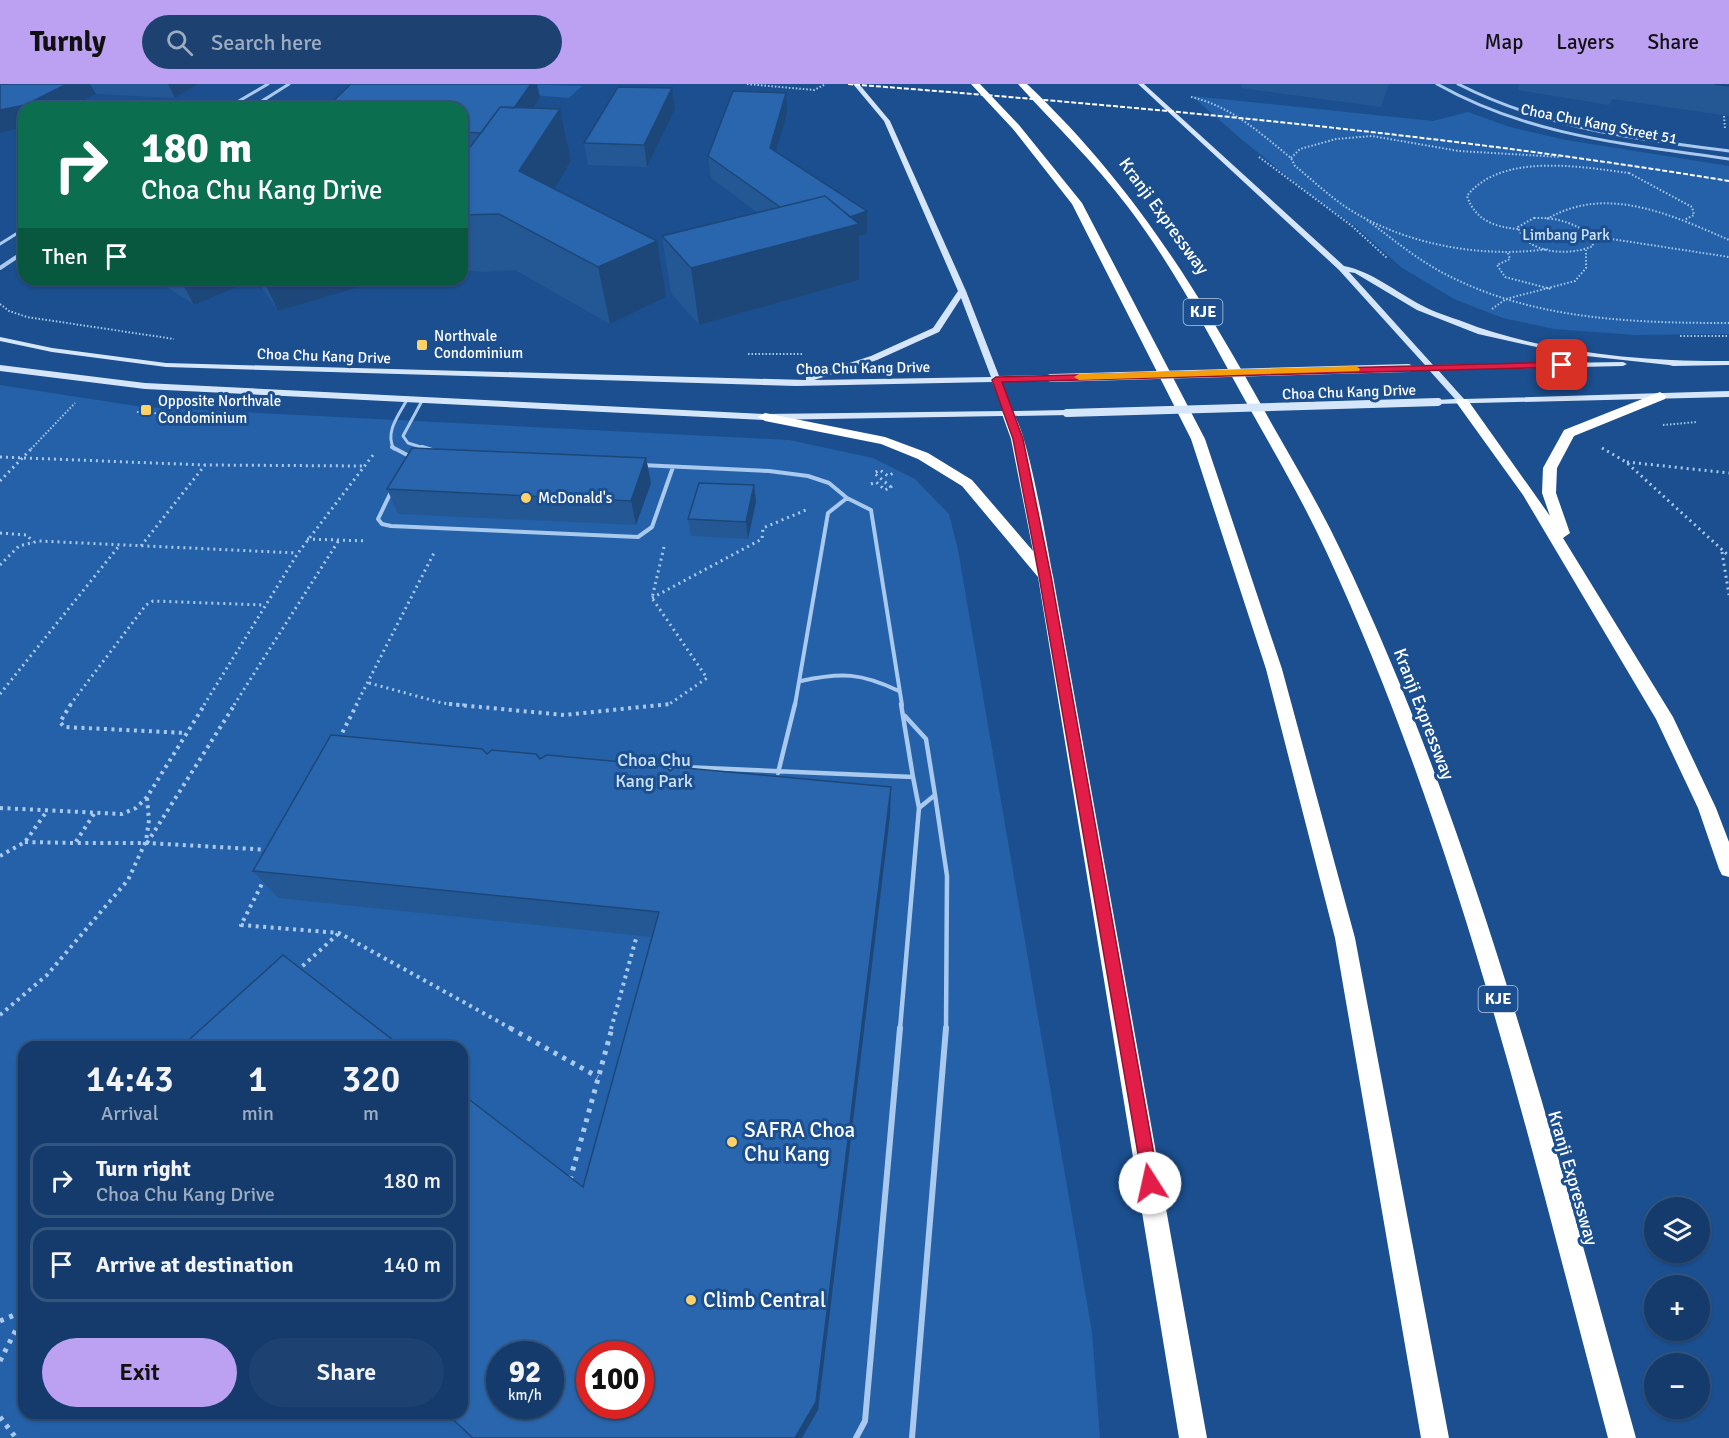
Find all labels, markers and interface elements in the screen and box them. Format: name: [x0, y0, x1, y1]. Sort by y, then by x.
search box: [142, 15, 562, 69]
text: Turnly: [30, 25, 106, 59]
icon: search: [163, 26, 196, 59]
text: Search here: [211, 29, 322, 56]
text: Map: [1485, 29, 1523, 55]
text: Layers: [1556, 29, 1614, 55]
text: Share: [1647, 29, 1699, 55]
street label: Choa Chu Kang Street 51: [1519, 100, 1679, 148]
text: 180 m: [141, 123, 252, 174]
icon: right: [42, 126, 120, 204]
street label: Kranji Expressway: [1114, 153, 1214, 279]
text: Choa Chu Kang Drive: [141, 174, 382, 207]
park label: Limbang Park: [1522, 226, 1610, 244]
icon: arrive: [100, 240, 133, 273]
text: Then: [42, 243, 88, 270]
road number: KJE: [1184, 299, 1222, 325]
place label: Northvale Condominium: [434, 327, 523, 362]
marker: Northvale Condominium: [415, 338, 429, 352]
pin: [1536, 339, 1587, 390]
street label: Choa Chu Kang Drive: [257, 345, 391, 367]
icon: arrive: [1545, 348, 1578, 381]
street label: Choa Chu Kang Drive: [796, 358, 930, 378]
street label: Choa Chu Kang Drive: [1282, 381, 1416, 403]
place label: Opposite Northvale Condominium: [158, 392, 281, 427]
marker: Opposite Northvale Condominium: [139, 403, 153, 417]
place label: McDonald's: [538, 489, 613, 507]
marker: McDonald's: [519, 491, 533, 505]
street label: Kranji Expressway: [1389, 645, 1459, 783]
park label: Choa Chu Kang Park: [615, 749, 693, 792]
road number: KJE: [1478, 986, 1518, 1012]
text: 14:43: [86, 1057, 174, 1102]
text: 1: [248, 1057, 268, 1102]
text: 320: [342, 1057, 400, 1102]
text: Arrival: [101, 1101, 159, 1126]
text: min: [242, 1101, 274, 1126]
text: m: [363, 1101, 379, 1126]
street label: Kranji Expressway: [1543, 1108, 1603, 1248]
place label: SAFRA Choa Chu Kang: [744, 1117, 855, 1167]
marker: SAFRA Choa Chu Kang: [725, 1135, 739, 1149]
position arrow: [1118, 1151, 1182, 1215]
text: Turn right: [96, 1155, 191, 1182]
icon: right: [45, 1164, 78, 1197]
text: 180 m: [383, 1167, 441, 1194]
text: Choa Chu Kang Drive: [96, 1182, 275, 1207]
map controls: [1644, 1197, 1710, 1419]
button: layers: [1644, 1197, 1710, 1263]
icon: arrive: [45, 1248, 78, 1281]
text: Arrive at destination: [96, 1251, 293, 1278]
text: 140 m: [383, 1251, 441, 1278]
button: +: [1644, 1275, 1710, 1341]
place label: Climb Central: [703, 1287, 826, 1313]
marker: Climb Central: [684, 1293, 698, 1307]
button: Exit: [42, 1338, 237, 1407]
button: Share: [249, 1338, 444, 1407]
speed limit sign: 100: [576, 1341, 654, 1419]
button: −: [1644, 1353, 1710, 1419]
text: 92: [509, 1354, 541, 1391]
text: km/h: [508, 1386, 542, 1404]

